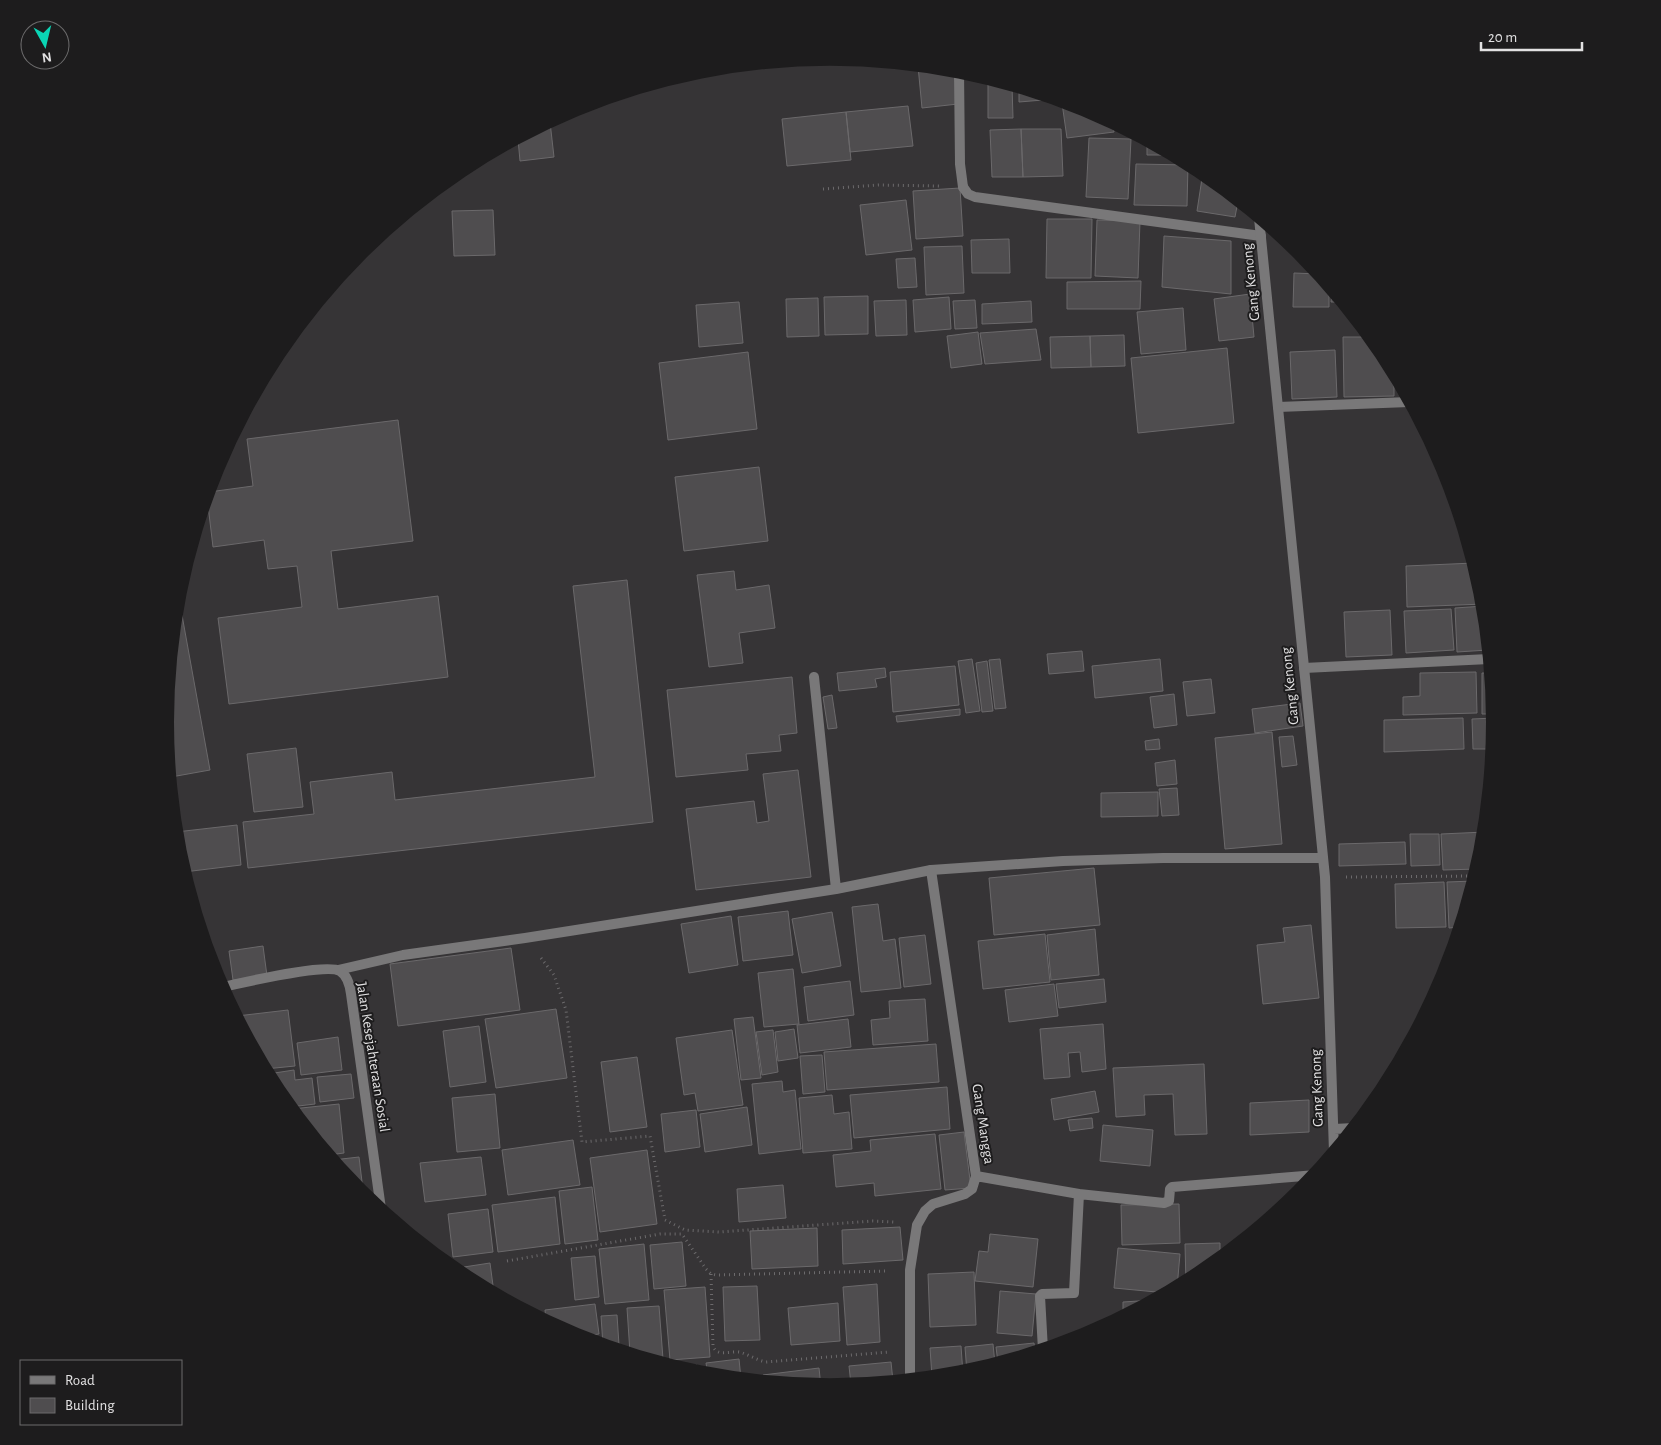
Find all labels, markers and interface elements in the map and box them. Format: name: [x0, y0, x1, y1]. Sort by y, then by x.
north arrow: [20, 20, 70, 70]
scale bar: [1481, 20, 1582, 52]
text: 20 m: [1488, 30, 1517, 45]
text: N: [41, 49, 52, 64]
street label: Gang Kenong: [1239, 242, 1263, 322]
street label: Gang Kenong: [1278, 646, 1302, 726]
street label: Jalan Kesejahteraan Sosial: [354, 981, 392, 1133]
street label: Gang Kenong: [1308, 1048, 1326, 1127]
street label: Gang Mangga: [969, 1083, 997, 1165]
legend: [20, 1360, 182, 1425]
text: Road: [65, 1373, 95, 1388]
text: Building: [65, 1398, 115, 1413]

